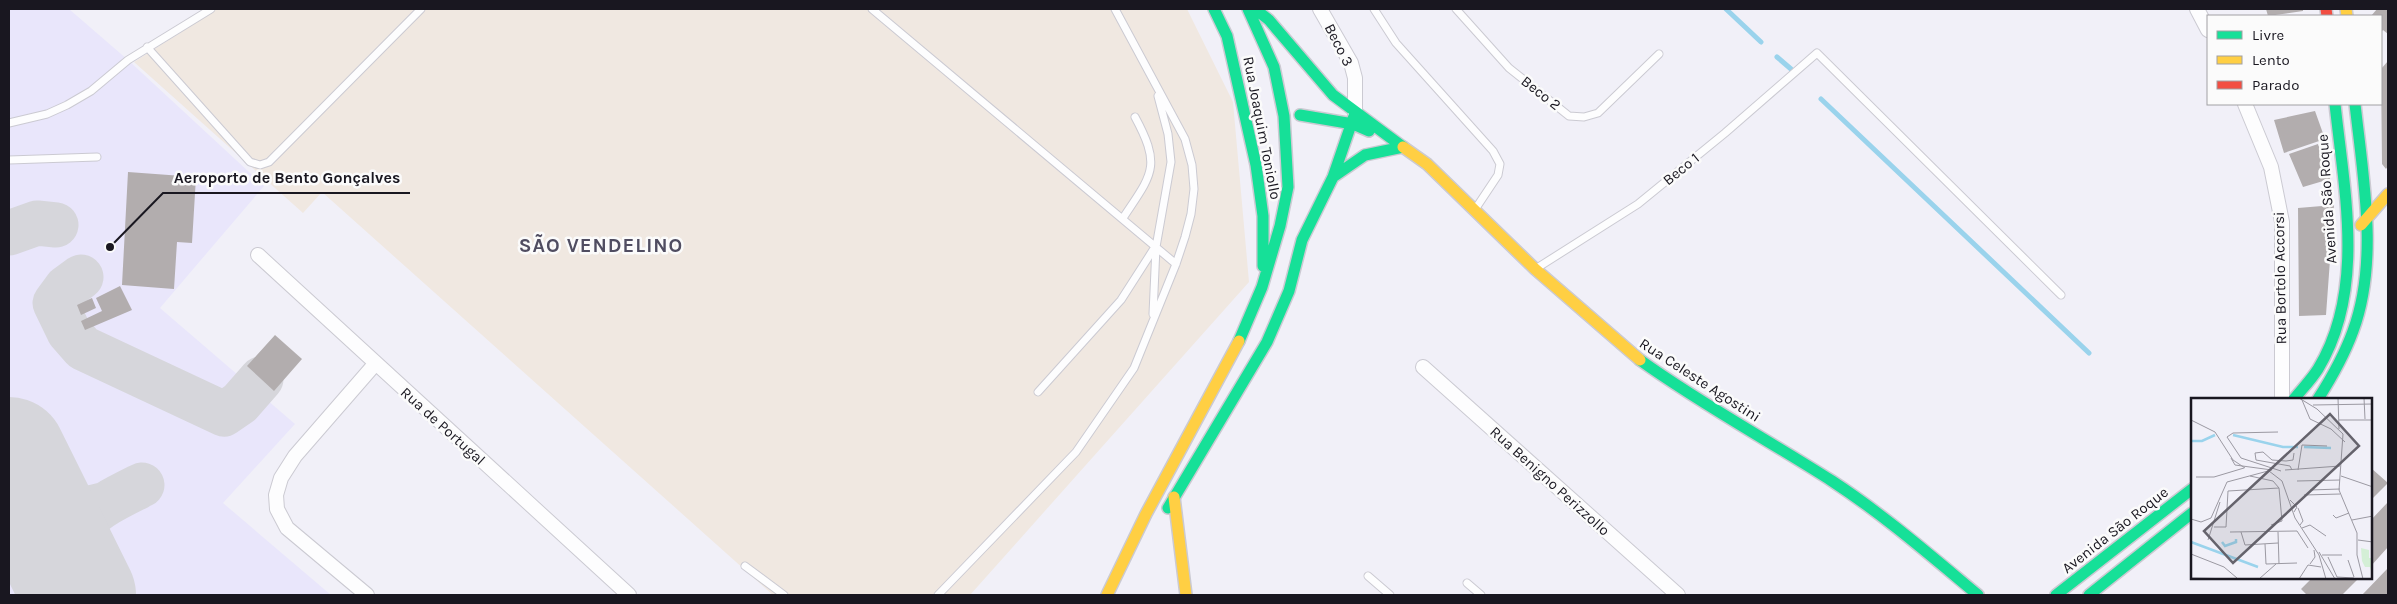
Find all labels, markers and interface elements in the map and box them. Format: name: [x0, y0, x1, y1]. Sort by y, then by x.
legend: [2207, 15, 2382, 105]
street label: Beco 3: [1321, 21, 1357, 69]
text: Livre: [2252, 26, 2284, 44]
text: Lento: [2252, 51, 2290, 69]
street label: Rua Joaquim Toniollo: [1239, 55, 1285, 201]
street label: Beco 2: [1518, 72, 1564, 114]
text: Parado: [2252, 76, 2299, 94]
street label: Avenida São Roque: [2313, 134, 2341, 264]
street label: Beco 1: [1659, 149, 1703, 189]
callout: Aeroporto de Bento Gonçalves: [163, 162, 410, 193]
text: Aeroporto de Bento Gonçalves: [174, 168, 400, 187]
street label: Rua Bortolo Accorsi: [2270, 211, 2290, 345]
district label: SÃO VENDELINO: [519, 234, 683, 257]
street label: Rua Celeste Agostini: [1636, 334, 1764, 426]
street label: Rua de Portugal: [397, 383, 489, 469]
inset map: [2191, 398, 2372, 579]
street label: Rua Benigno Perizzollo: [1486, 423, 1614, 539]
street label: Avenida São Roque: [2058, 483, 2172, 577]

